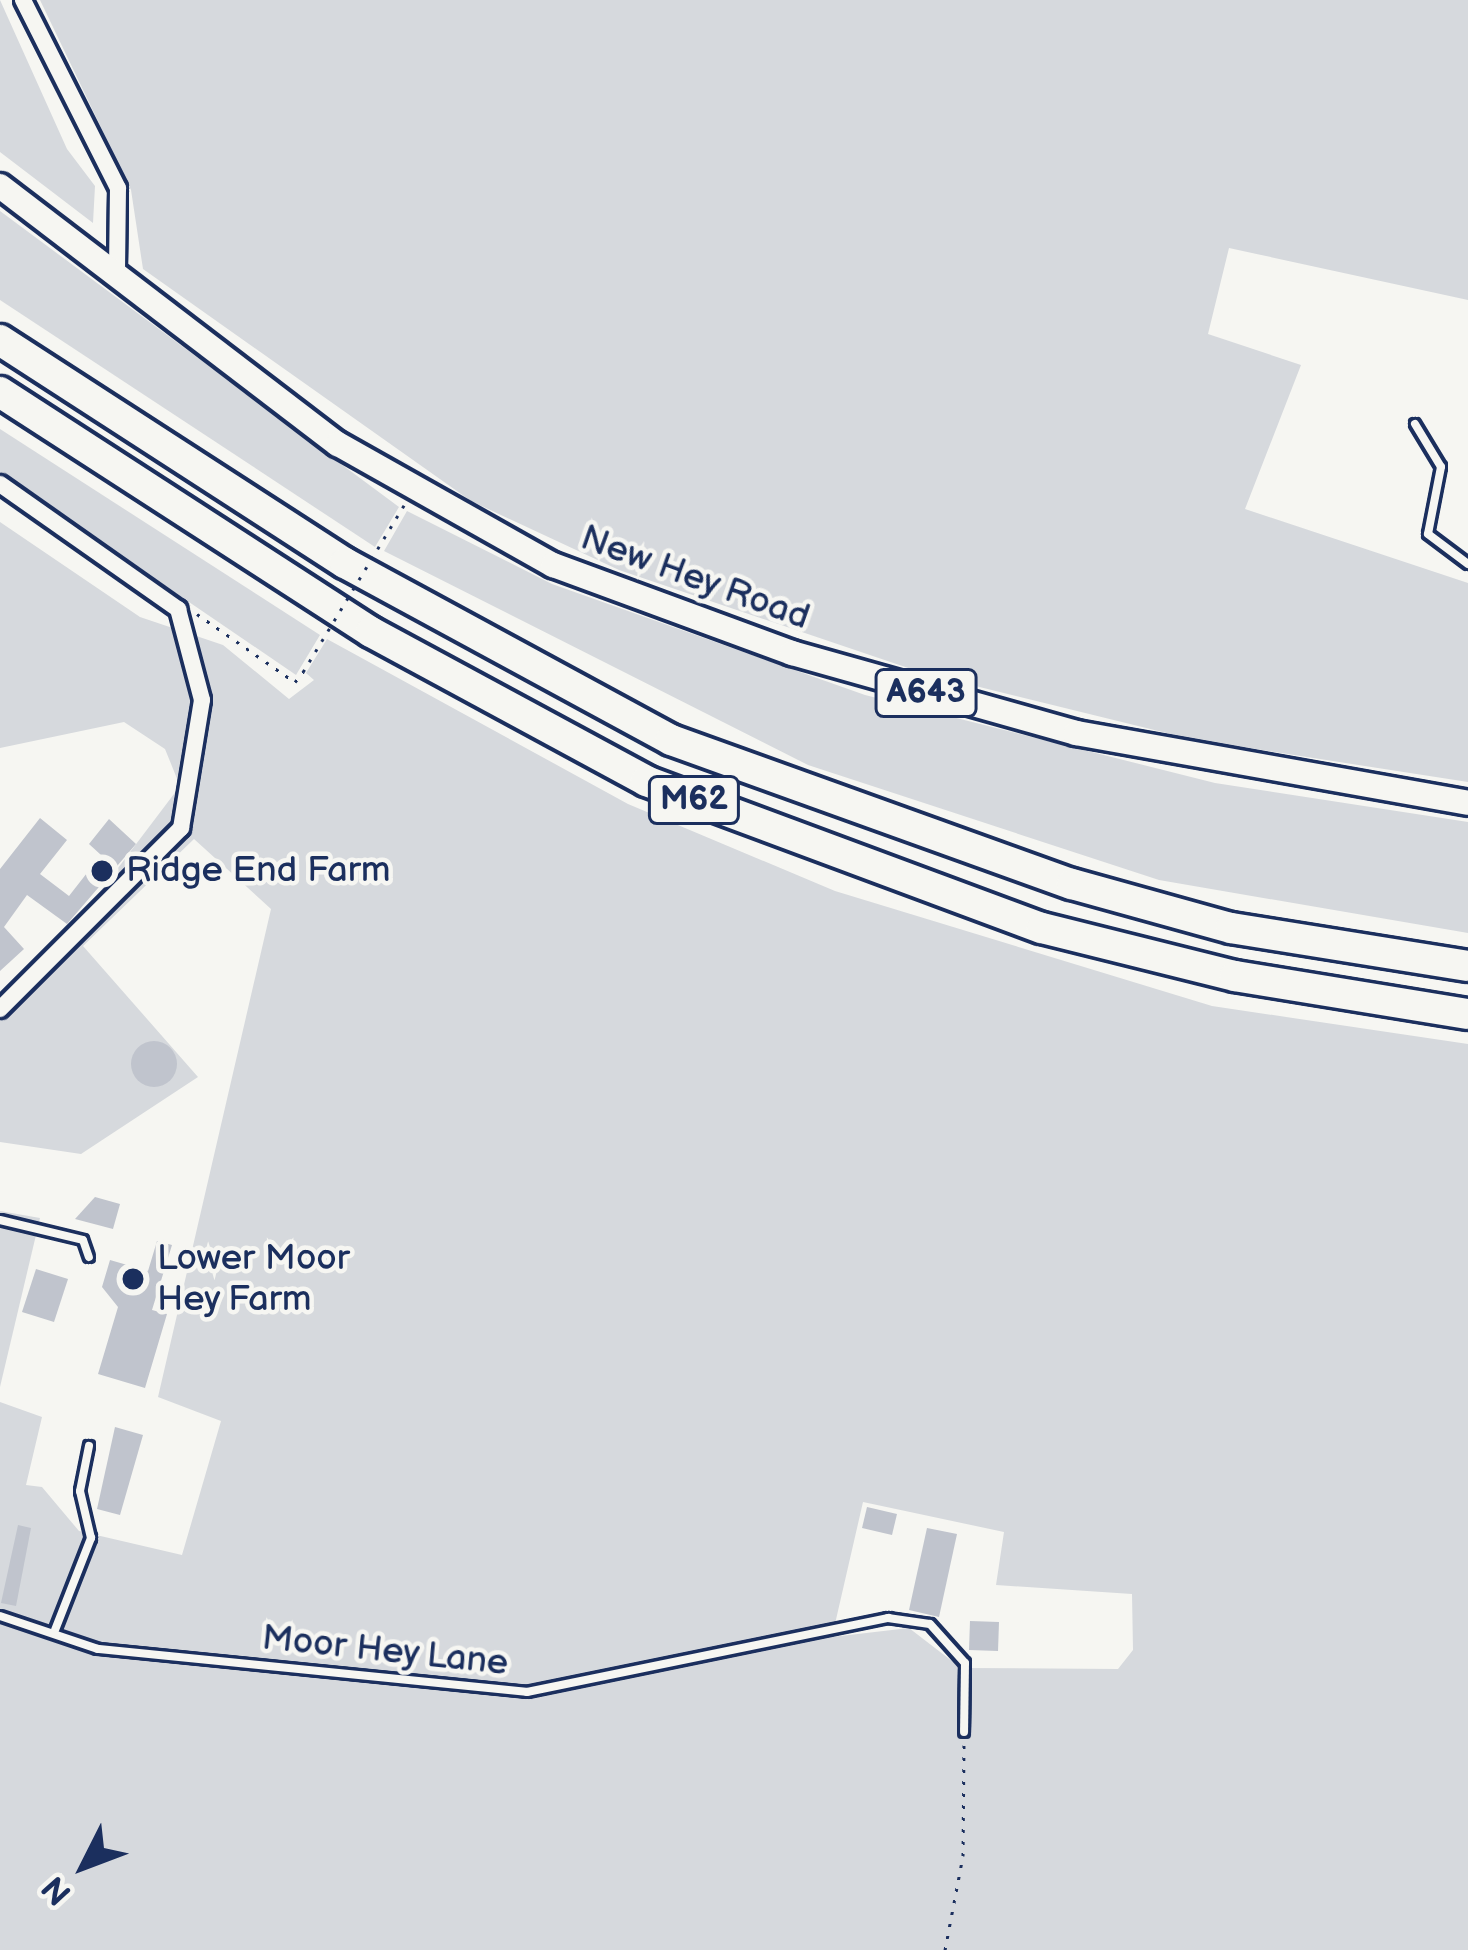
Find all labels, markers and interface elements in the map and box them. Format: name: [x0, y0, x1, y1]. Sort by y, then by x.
street label: New Hey Road: [574, 516, 816, 640]
road number: A643: [872, 666, 980, 720]
road number: M62: [646, 773, 742, 827]
place label: Ridge End Farm: [126, 849, 390, 893]
marker: Ridge End Farm: [89, 858, 115, 884]
place label: Lower Moor Hey Farm: [157, 1236, 350, 1321]
marker: Lower Moor Hey Farm: [120, 1266, 146, 1292]
street label: Moor Hey Lane: [259, 1616, 511, 1686]
north arrow: [24, 1806, 144, 1926]
text: N: [34, 1867, 80, 1913]

